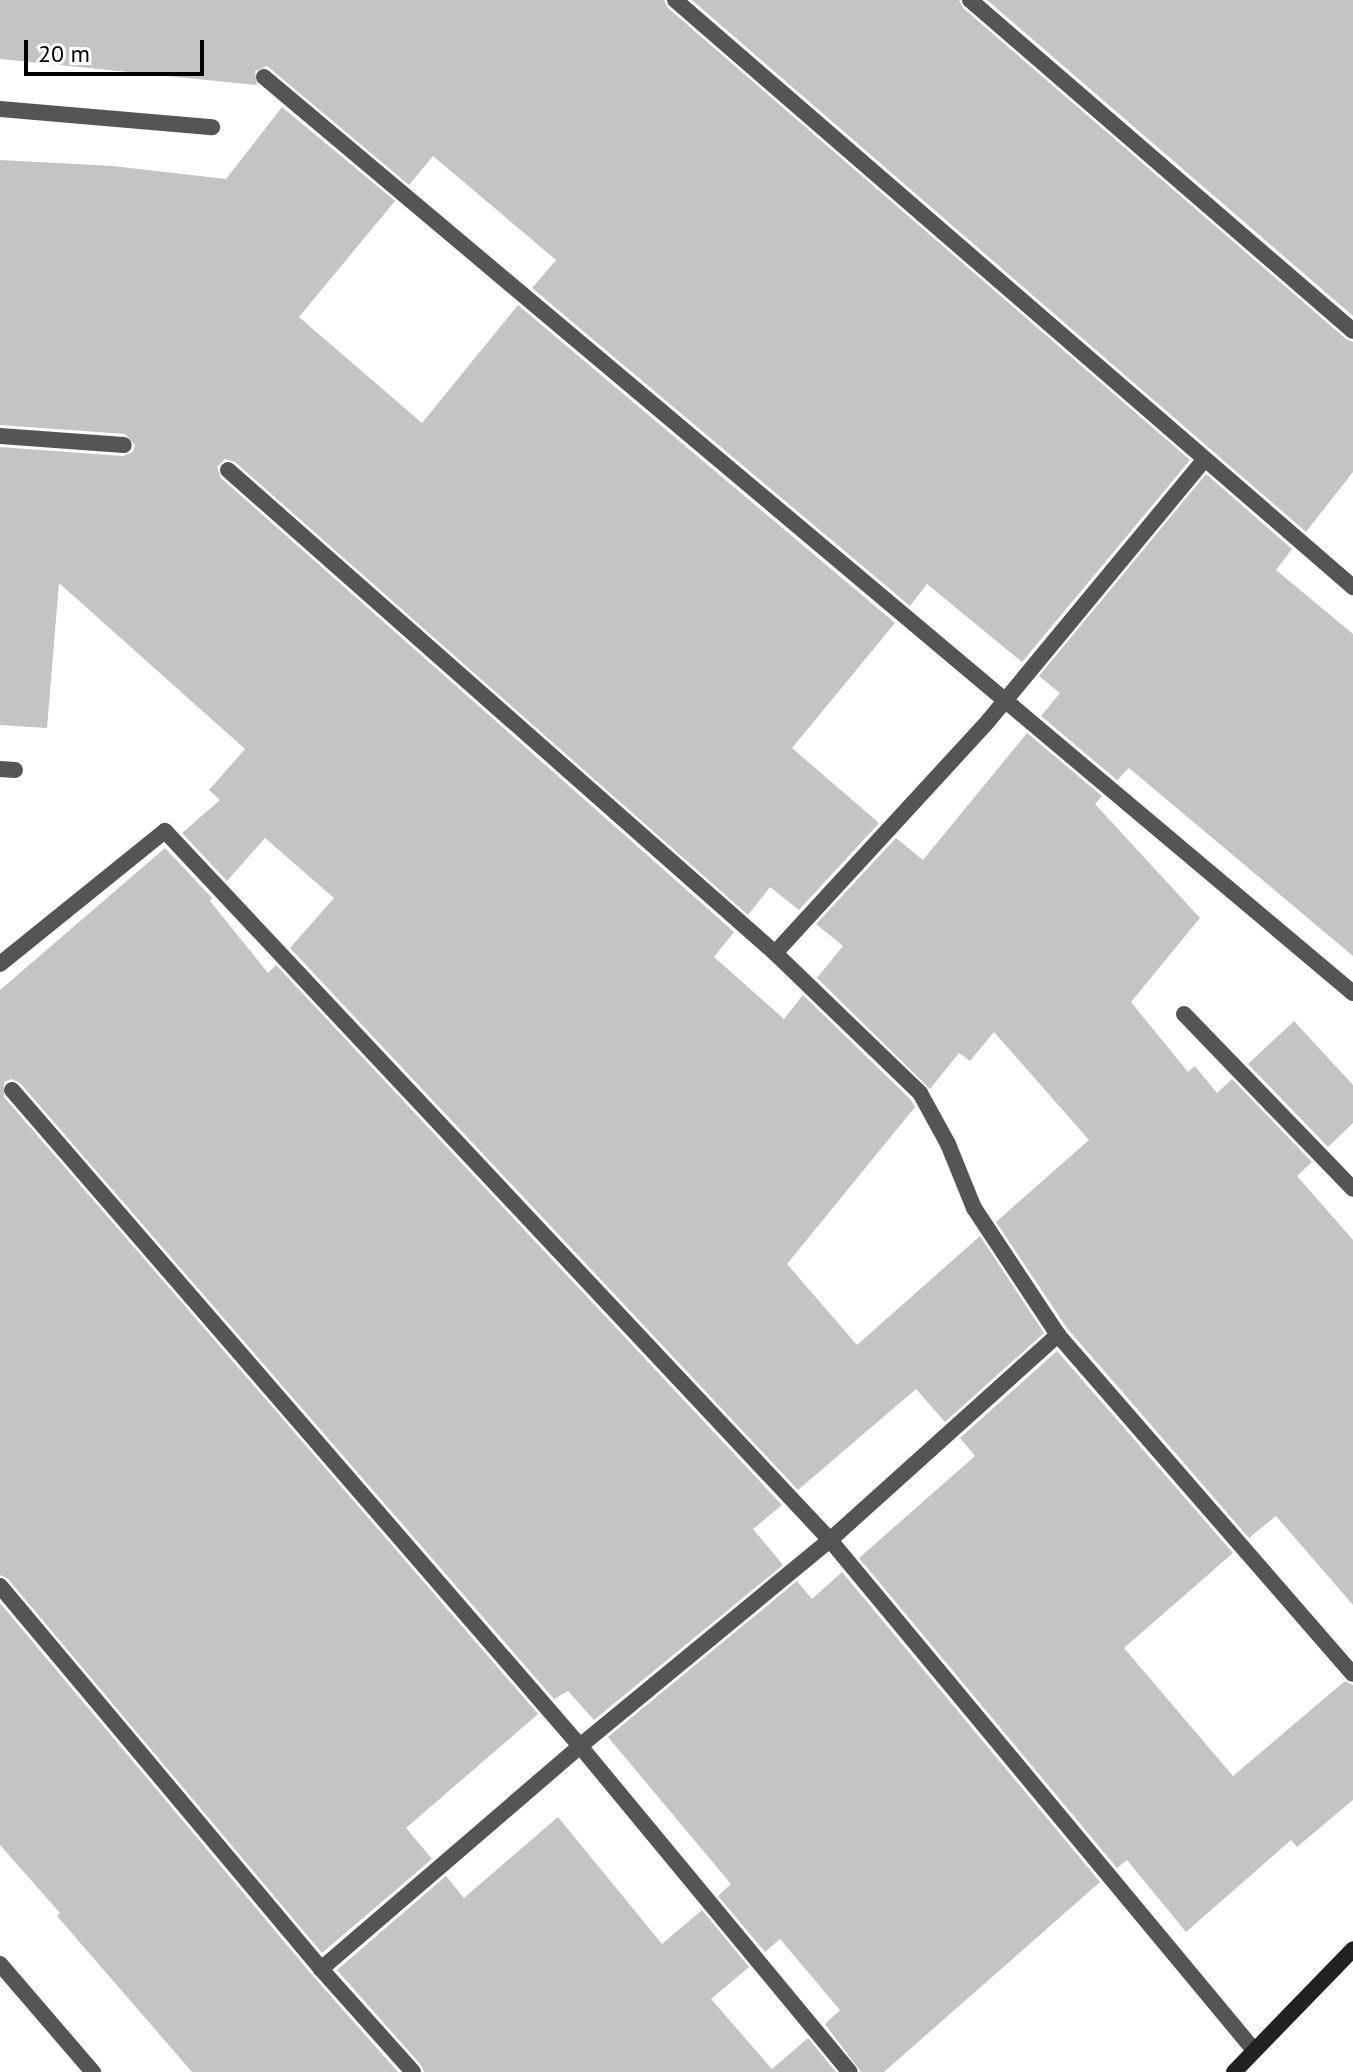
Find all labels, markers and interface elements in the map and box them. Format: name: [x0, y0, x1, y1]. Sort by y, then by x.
scale bar: [28, 24, 208, 74]
text: 20 m: [38, 38, 90, 69]

